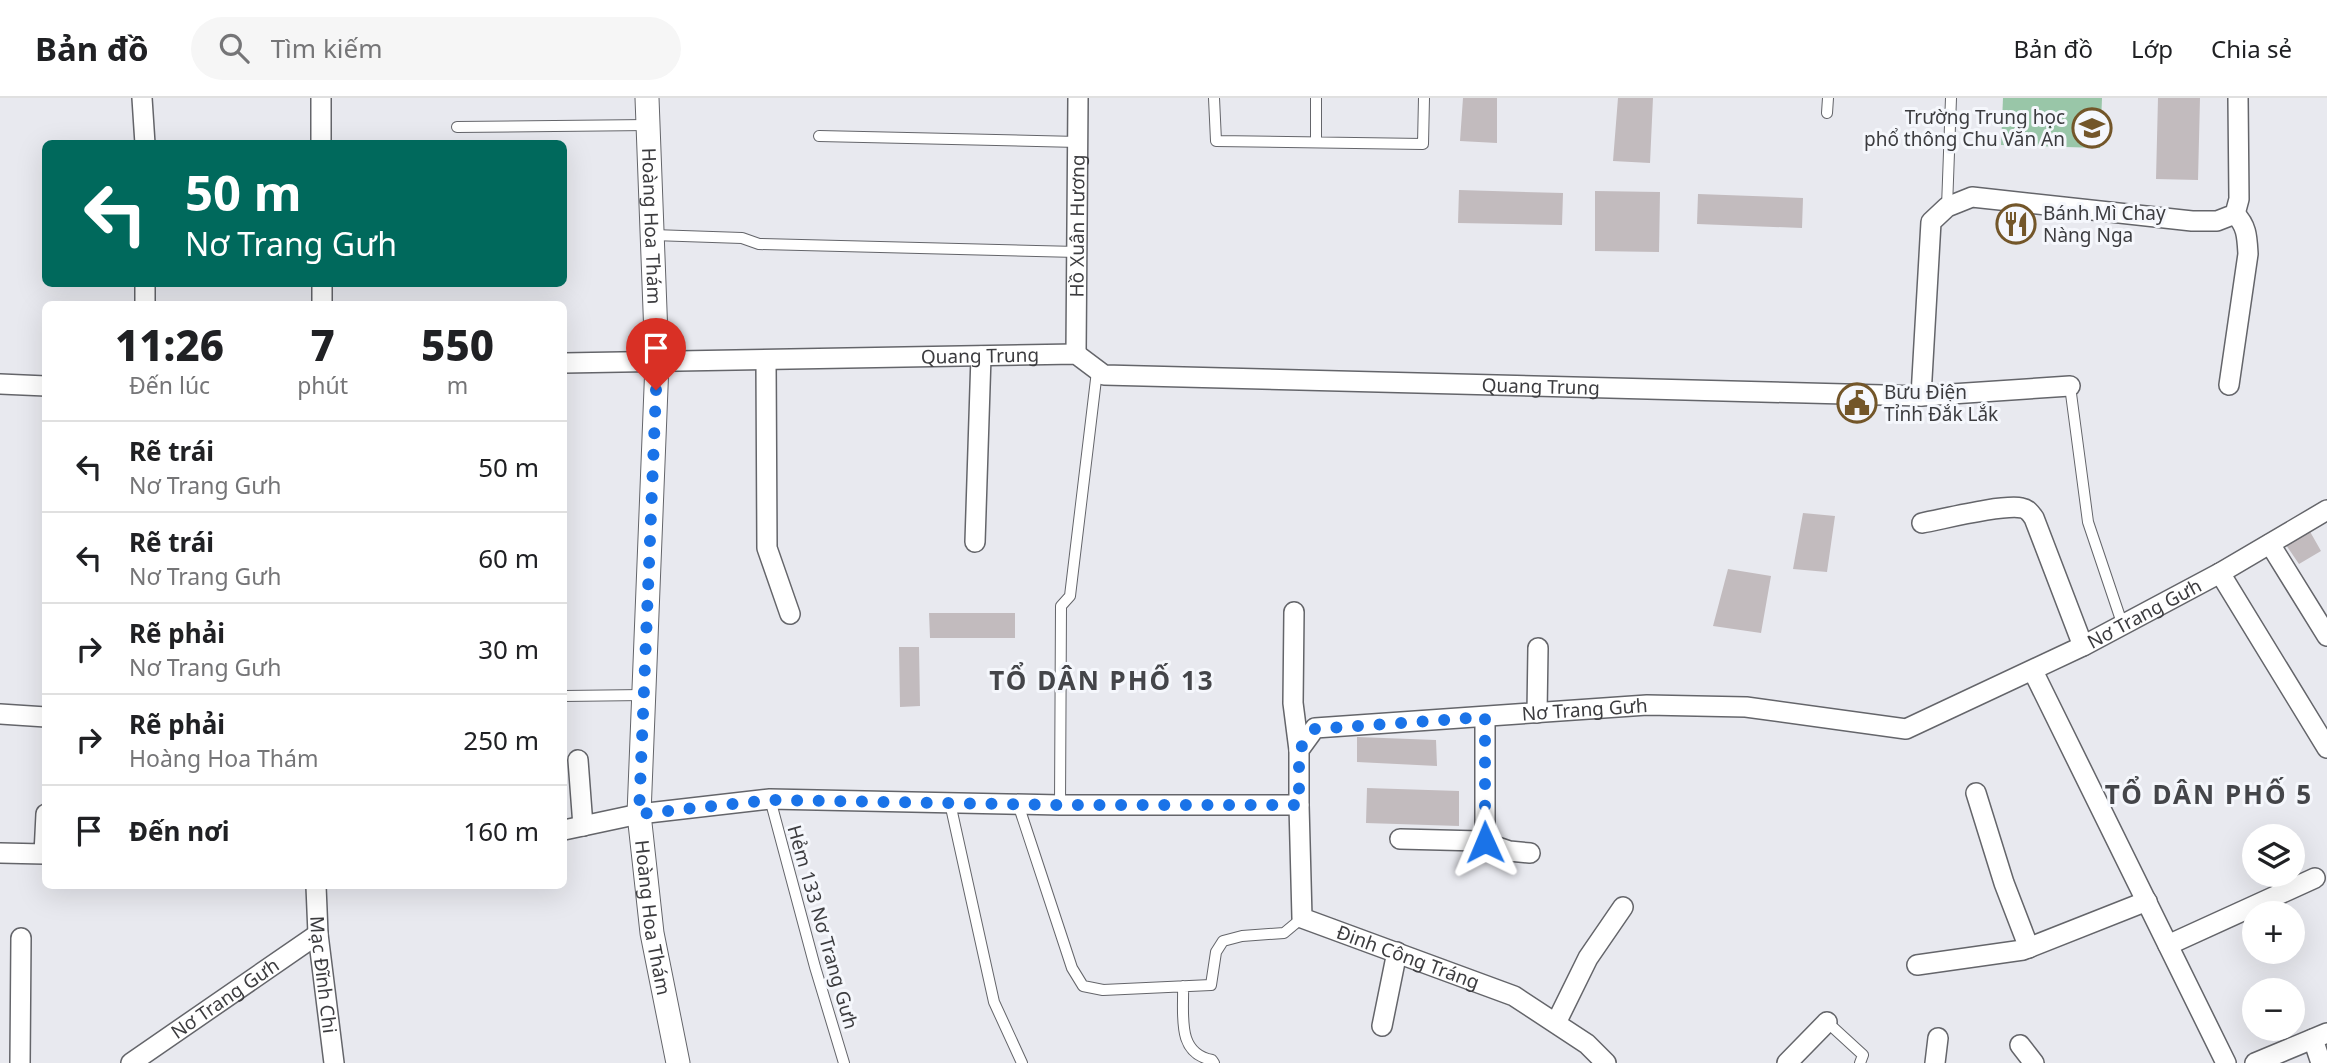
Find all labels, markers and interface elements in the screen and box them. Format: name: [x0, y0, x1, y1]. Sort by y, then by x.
search box: [191, 17, 681, 80]
text: Bản đồ: [35, 26, 149, 71]
icon: search: [215, 29, 253, 67]
text: Tìm kiếm: [271, 30, 382, 66]
text: Bản đồ: [2013, 32, 2093, 65]
text: Lớp: [2131, 32, 2173, 65]
text: Chia sẻ: [2211, 32, 2292, 65]
place label: Trường Trung học phổ thông Chu Văn An: [1864, 104, 2065, 152]
school or university icon: Trường Trung học phổ thông Chu Văn An: [2071, 107, 2113, 149]
street label: Hoàng Hoa Thám: [636, 147, 668, 305]
street label: Hồ Xuân Hương: [1063, 154, 1091, 298]
text: 50 m: [185, 159, 302, 225]
icon: left: [70, 168, 161, 259]
place label: Bánh Mì Chay Nàng Nga: [2043, 200, 2166, 248]
restaurant icon: Bánh Mì Chay Nàng Nga: [1995, 203, 2037, 245]
text: Nơ Trang Gưh: [185, 222, 397, 265]
text: 11:26: [115, 316, 224, 373]
text: 7: [310, 316, 335, 373]
text: 550: [421, 316, 494, 373]
pin: [626, 318, 686, 390]
icon: arrive: [637, 329, 675, 367]
street label: Quang Trung: [921, 342, 1039, 370]
text: Đến lúc: [129, 369, 210, 401]
text: phút: [297, 369, 348, 401]
text: m: [447, 369, 468, 401]
street label: Quang Trung: [1481, 372, 1600, 401]
place label: Bưu Điện Tỉnh Đắk Lắk: [1884, 379, 1998, 427]
public building icon: Bưu Điện Tỉnh Đắk Lắk: [1836, 382, 1878, 424]
text: Rẽ trái: [129, 433, 214, 469]
icon: left: [70, 448, 108, 486]
text: 50 m: [478, 449, 539, 485]
text: Nơ Trang Gưh: [129, 469, 281, 501]
text: Rẽ trái: [129, 524, 214, 560]
icon: left: [70, 539, 108, 577]
text: 60 m: [478, 540, 539, 576]
text: Nơ Trang Gưh: [129, 560, 281, 592]
street label: Nơ Trang Gưh: [2082, 572, 2206, 654]
text: Rẽ phải: [129, 615, 225, 651]
icon: right: [70, 630, 108, 668]
text: 30 m: [478, 631, 539, 667]
text: Nơ Trang Gưh: [129, 651, 281, 683]
district label: TỔ DÂN PHỐ 13: [989, 662, 1215, 698]
street label: Nơ Trang Gưh: [1521, 692, 1648, 727]
text: Rẽ phải: [129, 706, 225, 742]
icon: right: [70, 721, 108, 759]
text: 250 m: [463, 722, 539, 758]
text: Hoàng Hoa Thám: [129, 742, 318, 774]
district label: TỔ DÂN PHỐ 5: [2105, 776, 2313, 812]
position arrow: [1448, 805, 1522, 879]
icon: arrive: [70, 812, 108, 850]
text: Đến nơi: [129, 813, 230, 849]
text: 160 m: [463, 813, 539, 849]
street label: Hẻm 133 Nơ Trang Gưh: [781, 822, 865, 1032]
map controls: [2242, 824, 2305, 1041]
button: layers: [2242, 824, 2305, 887]
street label: Hoàng Hoa Thám: [629, 839, 677, 997]
button: +: [2242, 901, 2305, 964]
street label: Mạc Đĩnh Chi: [304, 915, 343, 1035]
street label: Đinh Công Tráng: [1333, 919, 1483, 995]
street label: Nơ Trang Gưh: [166, 952, 284, 1045]
button: −: [2242, 978, 2305, 1041]

